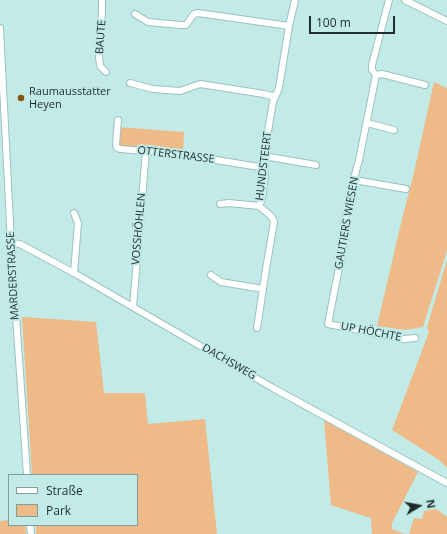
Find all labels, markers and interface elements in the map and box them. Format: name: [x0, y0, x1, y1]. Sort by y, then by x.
scale bar: [311, 8, 397, 34]
text: 100 m: [316, 14, 351, 31]
street label: BAUTE: [93, 19, 109, 55]
place label: Raumausstatter Heyen: [29, 85, 111, 111]
marker: Raumausstatter Heyen: [16, 93, 26, 103]
street label: HUNDSTEERT: [253, 131, 275, 201]
street label: OTTERSTRASSE: [137, 144, 215, 166]
street label: GAUTIERS WIESEN: [332, 176, 362, 270]
street label: VOSSHÖHLEN: [129, 193, 149, 265]
street label: MARDERSTRASSE: [4, 231, 22, 321]
street label: UP HÖCHTE: [340, 320, 402, 344]
street label: DACHSWEG: [200, 341, 258, 383]
legend: [8, 474, 138, 526]
text: Straße: [46, 482, 83, 499]
north arrow: [399, 486, 439, 526]
text: N: [423, 498, 439, 510]
text: Park: [46, 502, 71, 519]

